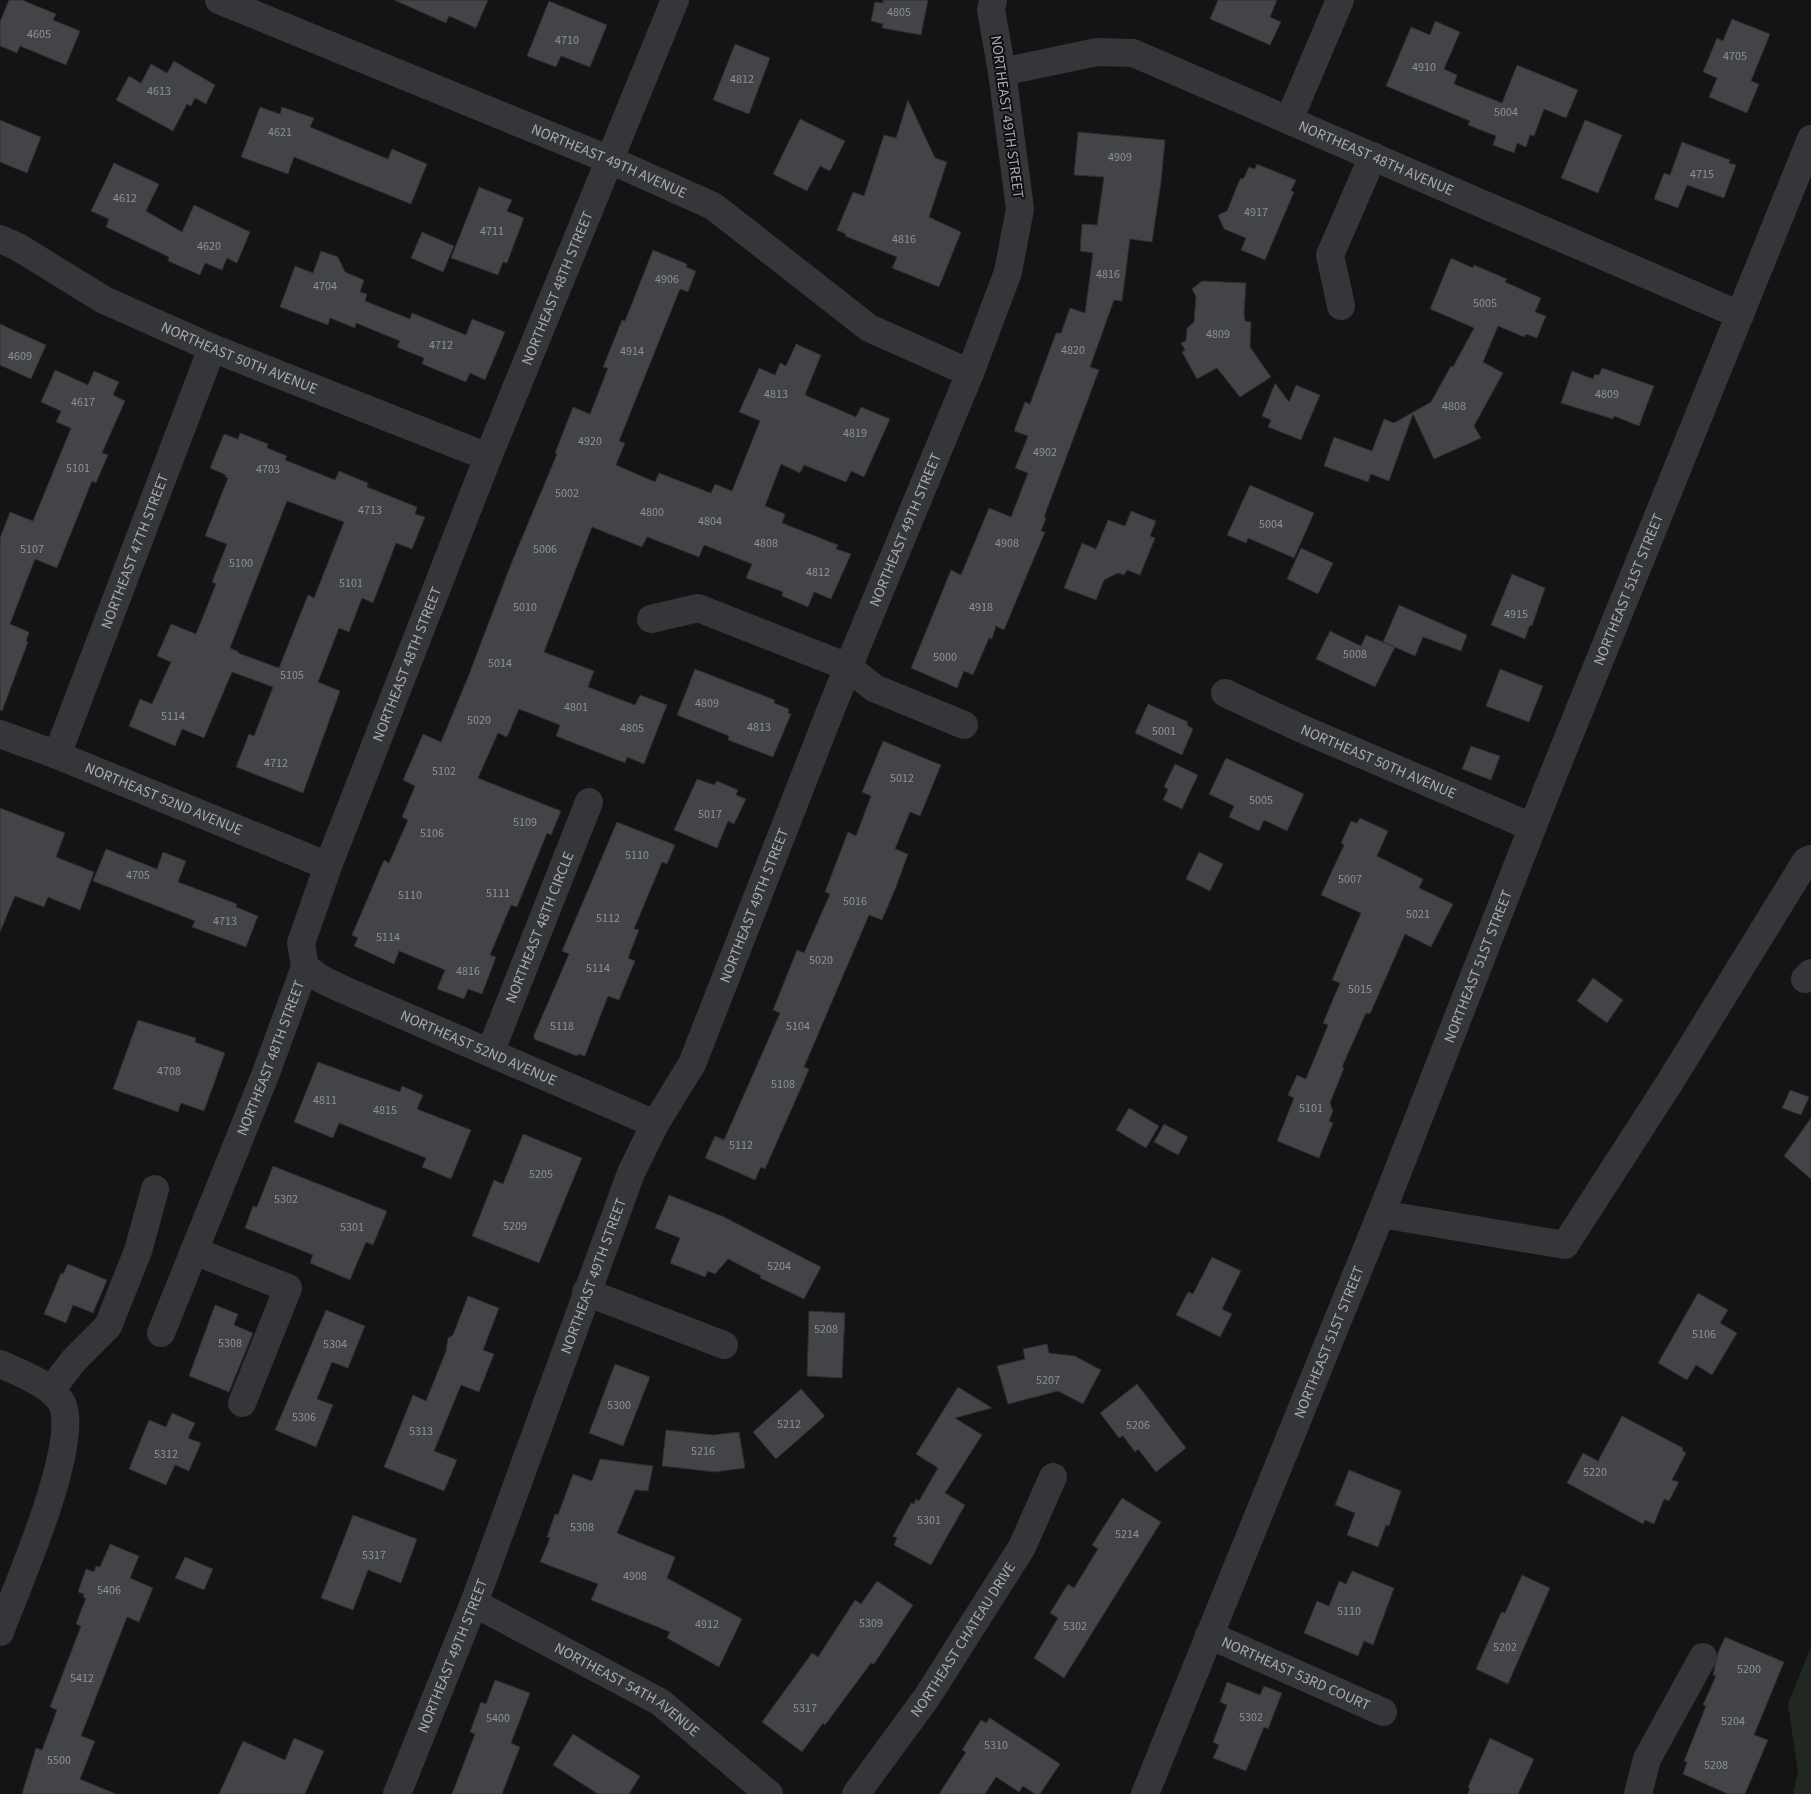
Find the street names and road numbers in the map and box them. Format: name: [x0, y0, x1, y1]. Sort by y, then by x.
street label: NORTHEAST 49TH STREET: [985, 34, 1029, 200]
street label: NORTHEAST 48TH AVENUE: [1295, 115, 1457, 201]
street label: NORTHEAST 49TH AVENUE: [528, 118, 690, 204]
street label: NORTHEAST 48TH STREET: [516, 208, 598, 368]
street label: NORTHEAST 50TH AVENUE: [158, 316, 321, 399]
street label: NORTHEAST 49TH STREET: [864, 450, 946, 610]
street label: NORTHEAST 47TH STREET: [95, 471, 174, 632]
street label: NORTHEAST 51ST STREET: [1588, 510, 1669, 669]
street label: NORTHEAST 48TH STREET: [367, 584, 447, 745]
street label: NORTHEAST 50TH AVENUE: [1297, 719, 1460, 804]
street label: NORTHEAST 52ND AVENUE: [82, 757, 246, 840]
street label: NORTHEAST 49TH STREET: [714, 825, 794, 986]
street label: NORTHEAST 48TH CIRCLE: [500, 848, 579, 1006]
street label: NORTHEAST 51ST STREET: [1439, 887, 1517, 1046]
street label: NORTHEAST 48TH STREET: [231, 977, 310, 1139]
street label: NORTHEAST 52ND AVENUE: [397, 1005, 560, 1091]
street label: NORTHEAST 49TH STREET: [555, 1195, 631, 1357]
street label: NORTHEAST 51ST STREET: [1289, 1263, 1369, 1421]
street label: NORTHEAST CHATEAU DRIVE: [905, 1558, 1020, 1721]
street label: NORTHEAST 49TH STREET: [412, 1576, 493, 1736]
street label: NORTHEAST 53RD COURT: [1218, 1631, 1374, 1716]
street label: NORTHEAST 54TH AVENUE: [551, 1637, 704, 1742]

